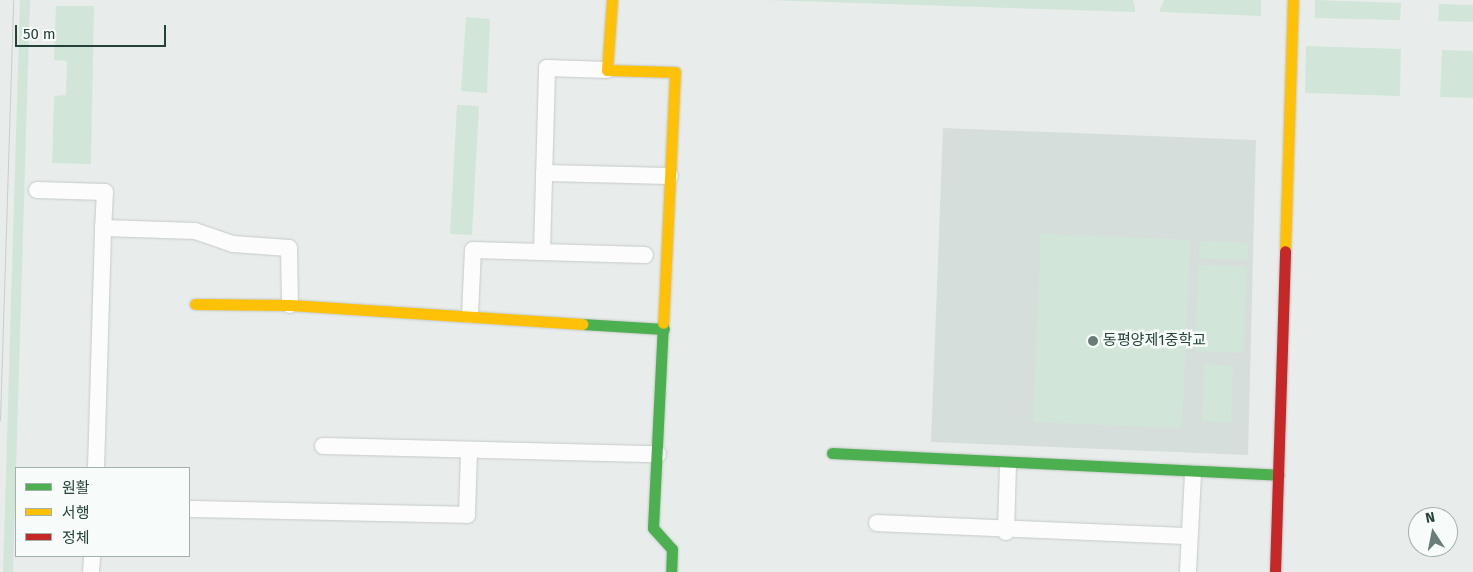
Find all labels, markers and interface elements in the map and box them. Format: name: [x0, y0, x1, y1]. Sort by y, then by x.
scale bar: [18, 15, 169, 47]
text: 50 m: [23, 25, 56, 43]
place label: 동평양제1중학교: [1103, 332, 1206, 350]
marker: 동평양제1중학교: [1087, 335, 1099, 347]
legend: [15, 467, 190, 557]
text: 원활: [62, 479, 90, 497]
text: 서행: [62, 504, 90, 522]
north arrow: [1408, 507, 1458, 557]
text: N: [1424, 509, 1436, 527]
text: 정체: [62, 529, 90, 547]

